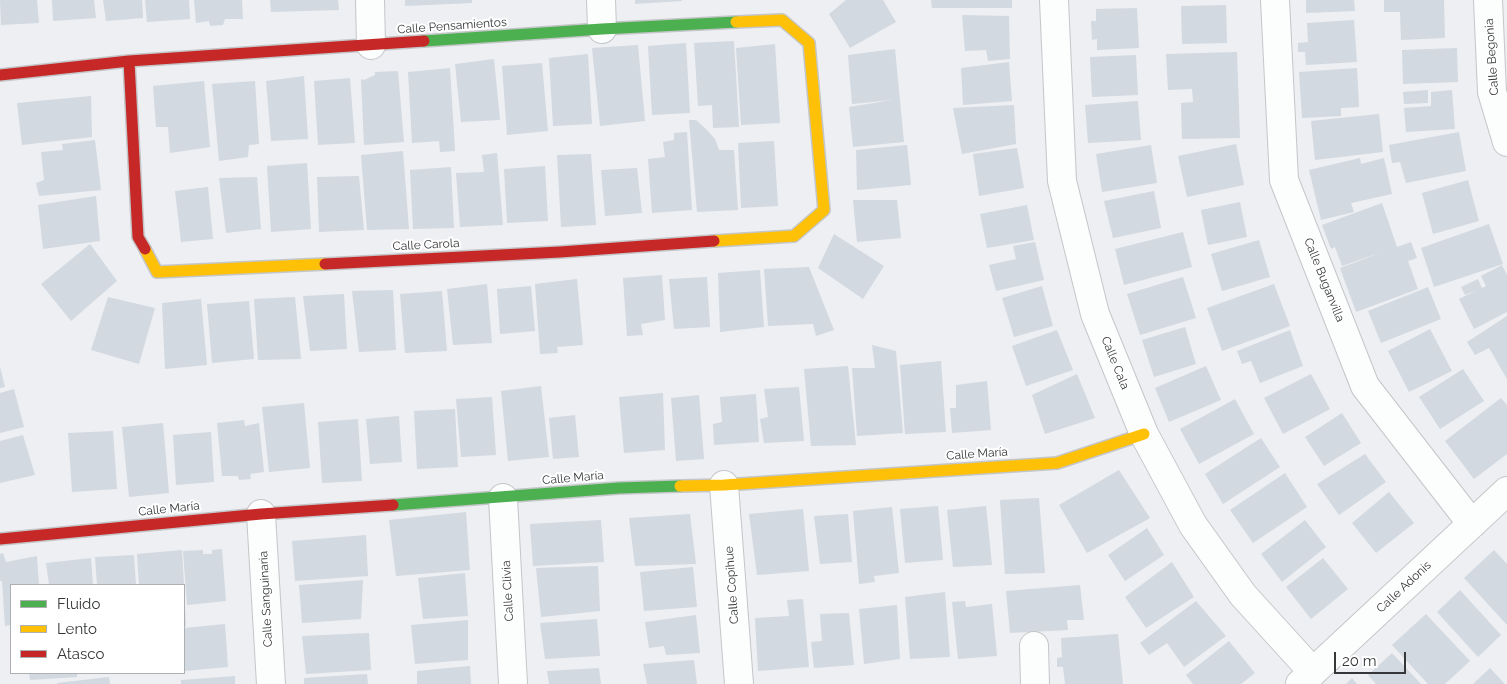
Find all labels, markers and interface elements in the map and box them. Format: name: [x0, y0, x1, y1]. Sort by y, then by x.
street label: Calle Pensamientos: [397, 15, 507, 37]
street label: Calle Begonia: [1482, 18, 1502, 96]
street label: Calle Carola: [392, 236, 460, 254]
street label: Calle Buganvilla: [1301, 236, 1347, 324]
street label: Calle Cala: [1098, 334, 1132, 392]
street label: Calle María: [946, 445, 1008, 463]
street label: Calle María: [542, 468, 604, 488]
street label: Calle María: [138, 499, 200, 519]
street label: Calle Copihue: [722, 546, 742, 624]
street label: Calle Sanguinaria: [256, 551, 276, 647]
street label: Calle Adonis: [1374, 558, 1434, 616]
street label: Calle Clivia: [499, 560, 517, 622]
legend: [10, 584, 185, 674]
text: Fluido: [57, 595, 100, 613]
text: Lento: [57, 620, 97, 638]
scale bar: [1337, 642, 1410, 674]
text: Atasco: [57, 645, 104, 663]
text: 20 m: [1342, 652, 1377, 670]

